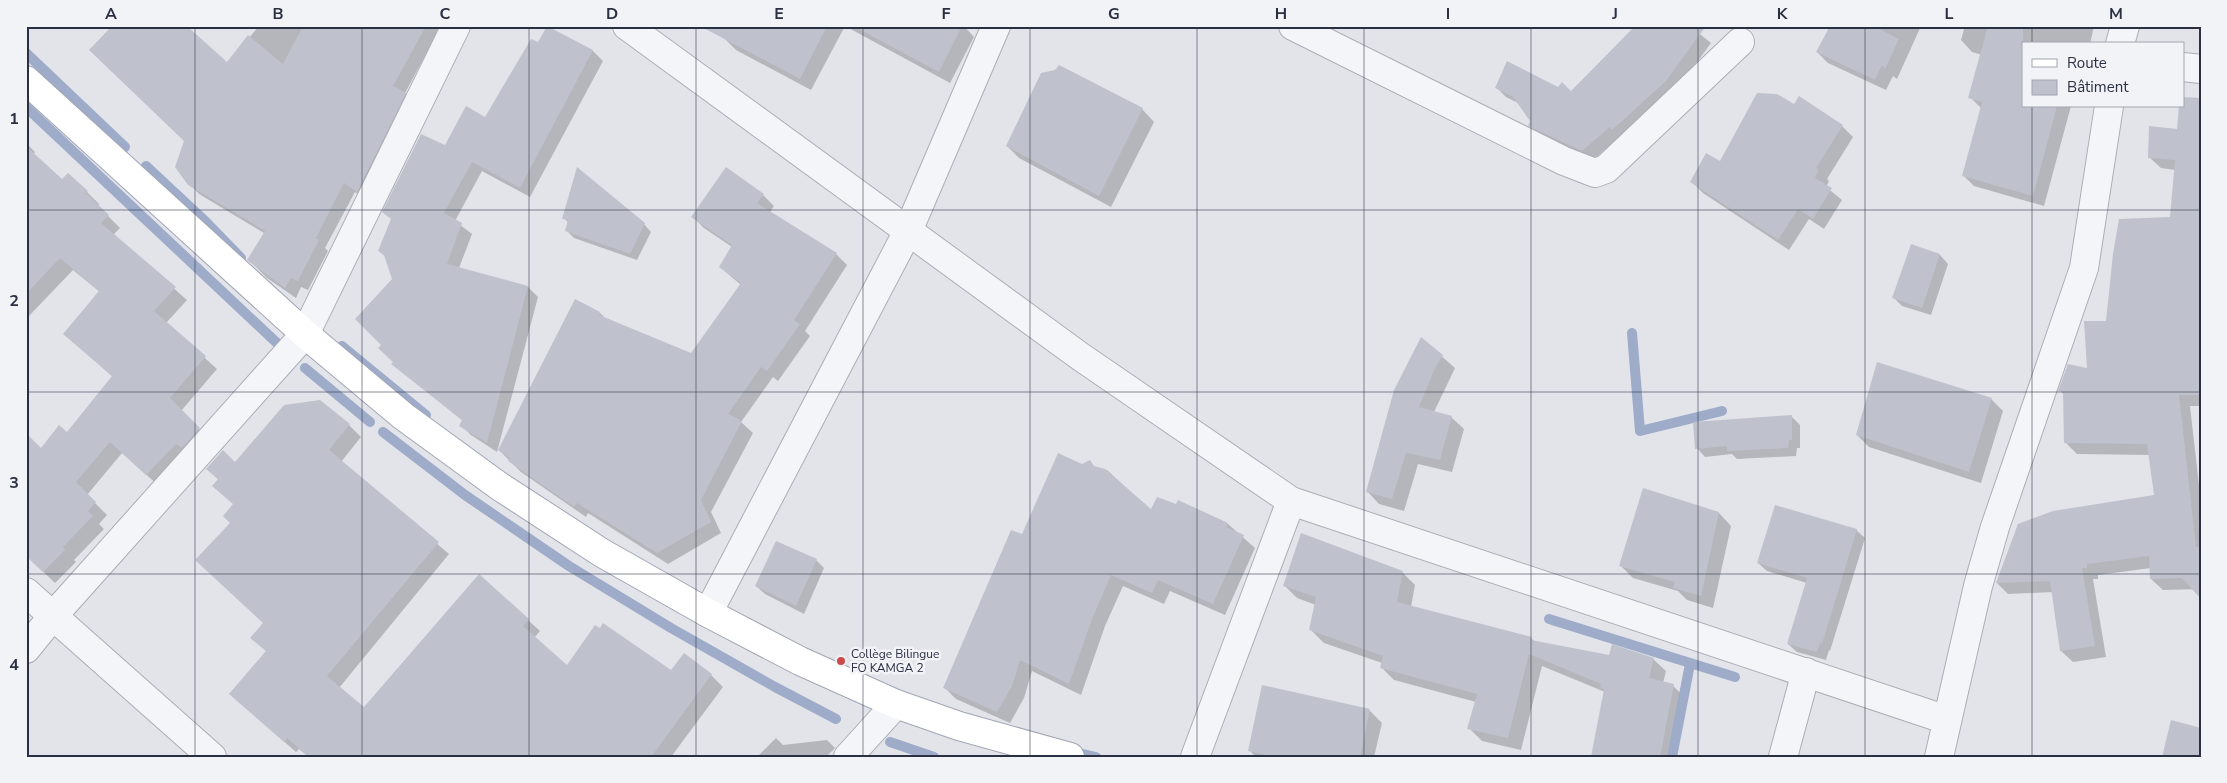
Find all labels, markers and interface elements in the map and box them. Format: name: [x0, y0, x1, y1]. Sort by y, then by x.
text: A: [105, 3, 117, 25]
text: B: [272, 3, 284, 25]
text: C: [440, 3, 451, 25]
text: D: [606, 3, 618, 25]
text: E: [774, 3, 784, 25]
text: F: [942, 3, 951, 25]
text: G: [1108, 3, 1120, 25]
text: H: [1275, 3, 1287, 25]
text: I: [1446, 3, 1450, 25]
text: J: [1611, 3, 1618, 25]
text: K: [1777, 3, 1789, 25]
text: L: [1945, 3, 1954, 25]
text: M: [2109, 3, 2123, 25]
legend: [2022, 42, 2184, 108]
text: Route: [2067, 53, 2107, 73]
text: Bâtiment: [2067, 77, 2129, 97]
text: 1: [9, 108, 19, 130]
text: 2: [9, 290, 19, 312]
text: 3: [9, 472, 19, 494]
place label: Collège Bilingue FO KAMGA 2: [851, 646, 939, 676]
text: 4: [9, 654, 19, 676]
marker: Collège Bilingue FO KAMGA 2: [835, 655, 847, 667]

